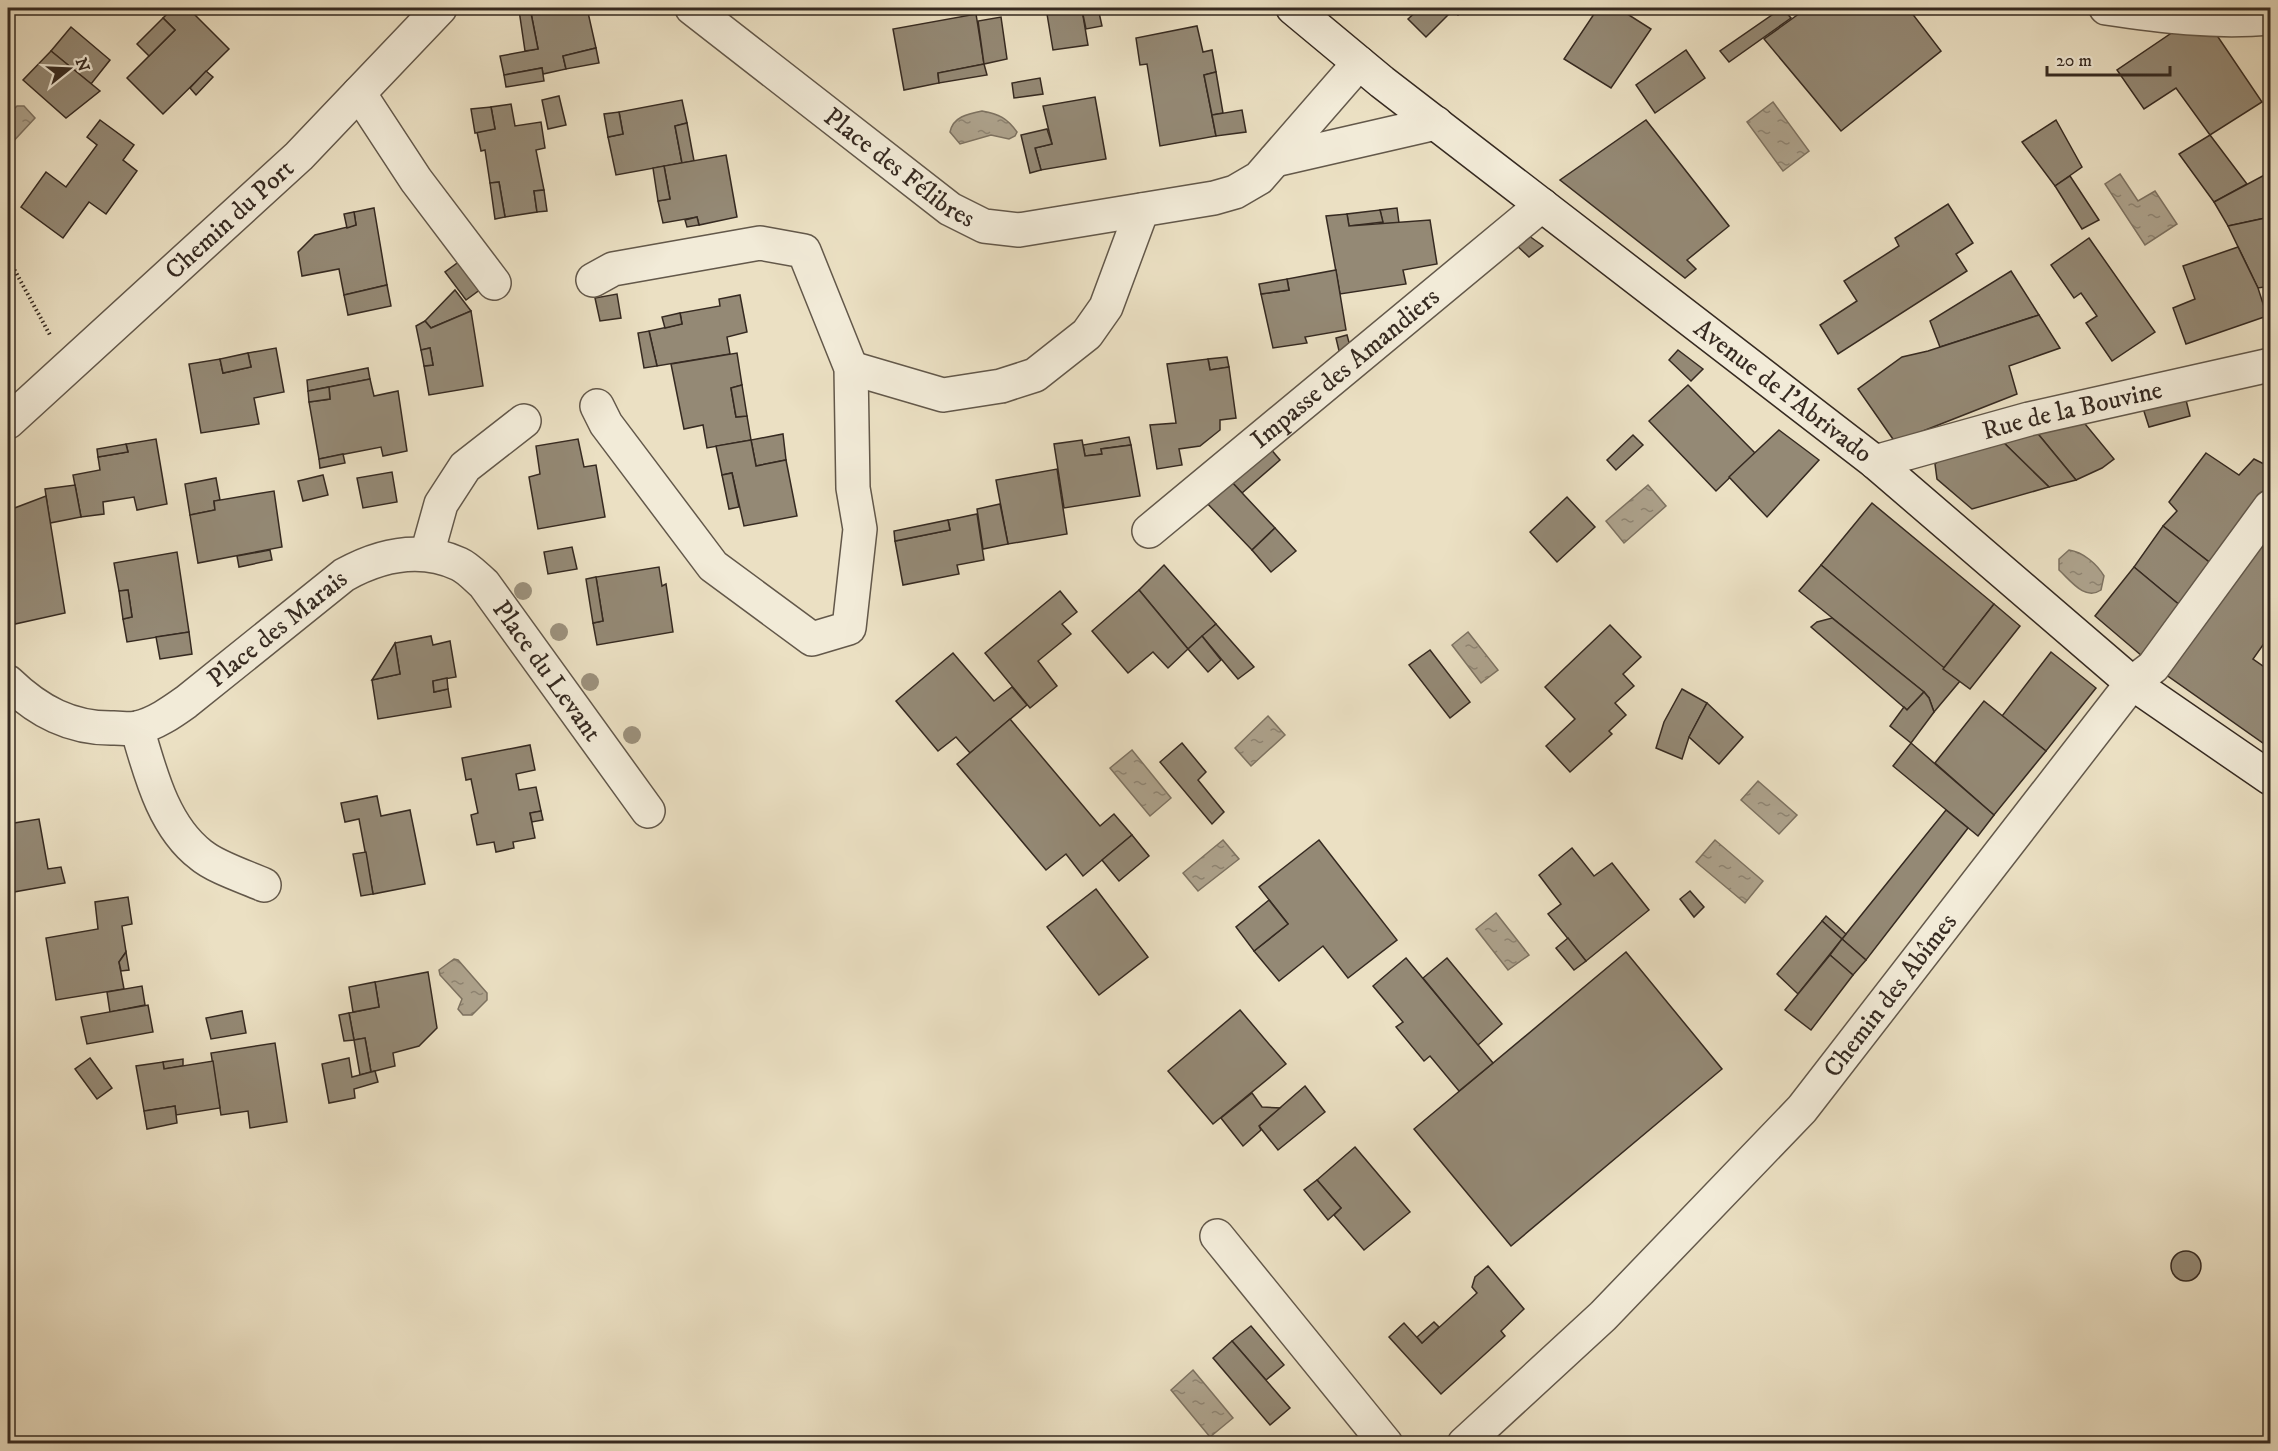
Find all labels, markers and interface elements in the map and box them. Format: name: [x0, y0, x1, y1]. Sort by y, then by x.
north arrow: [39, 39, 99, 99]
scale bar: [2047, 39, 2170, 77]
text: 20 m: [2056, 50, 2092, 72]
text: N: [71, 55, 94, 74]
street label: Place des Félibres: [817, 100, 980, 235]
street label: Chemin du Port: [158, 152, 301, 287]
street label: Impasse des Amandiers: [1244, 280, 1446, 456]
street label: Avenue de l'Abrivado: [1687, 312, 1879, 470]
street label: Rue de la Bouvine: [1978, 373, 2165, 448]
street label: Place des Marais: [201, 562, 354, 695]
street label: Place du Levant: [485, 594, 609, 748]
street label: Chemin des Abîmes: [1816, 906, 1964, 1084]

